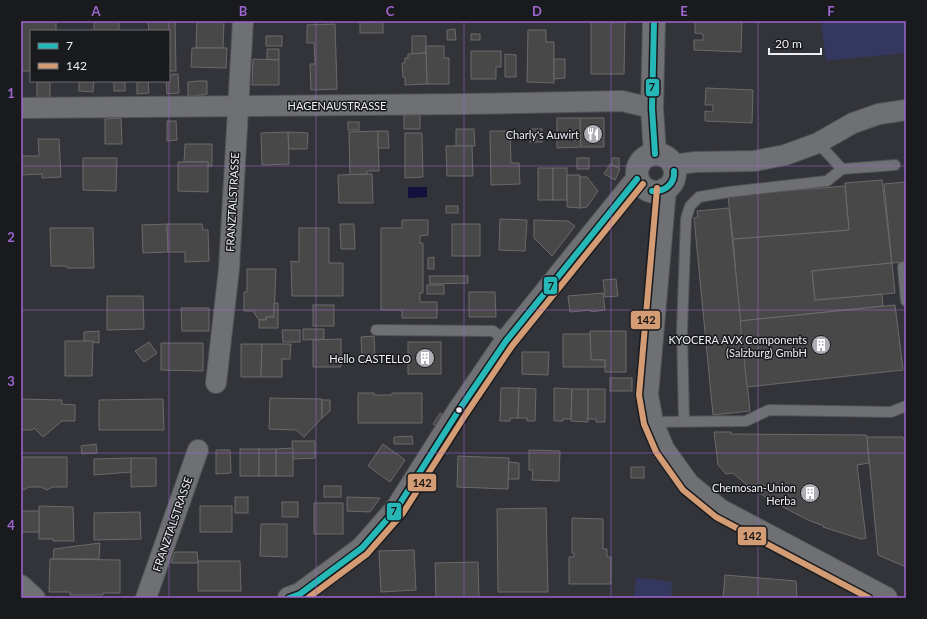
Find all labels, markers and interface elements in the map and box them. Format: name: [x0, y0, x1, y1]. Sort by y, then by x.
text: A: [90, 3, 101, 19]
text: B: [239, 3, 248, 19]
text: C: [386, 3, 395, 19]
text: D: [532, 3, 542, 19]
text: E: [680, 3, 688, 19]
text: F: [827, 3, 835, 19]
legend: [30, 30, 170, 82]
scale bar: [769, 30, 821, 56]
text: 20 m: [775, 36, 802, 51]
text: 7: [66, 38, 73, 53]
text: 142: [66, 58, 87, 73]
line badge: 7: [645, 78, 660, 97]
text: 7: [649, 80, 655, 93]
text: 1: [7, 85, 15, 101]
street label: HAGENAUSTRASSE: [288, 99, 386, 112]
restaurant icon: Charly's Auwirt: [582, 123, 604, 145]
place label: Charly's Auwirt: [506, 128, 579, 141]
street label: FRANZTALSTRASSE: [223, 152, 241, 252]
text: 2: [7, 229, 15, 245]
line badge: 7: [543, 276, 558, 295]
text: 7: [548, 279, 554, 292]
line badge: 142: [630, 310, 661, 330]
text: 142: [636, 313, 656, 326]
place label: KYOCERA AVX Components (Salzburg) GmbH: [668, 333, 807, 359]
building icon: KYOCERA AVX Components (Salzburg) GmbH: [810, 334, 832, 356]
building icon: Hello CASTELLO: [414, 347, 436, 369]
place label: Hello CASTELLO: [329, 352, 411, 365]
text: 3: [7, 373, 15, 389]
unlabelled marker: [454, 405, 464, 415]
line badge: 142: [407, 473, 437, 492]
street label: FRANZTALSTRASSE: [150, 475, 194, 573]
text: 142: [412, 476, 432, 489]
place label: Chemosan-Union Herba: [712, 481, 796, 507]
building icon: Chemosan-Union Herba: [799, 482, 821, 504]
line badge: 7: [386, 502, 402, 521]
text: 7: [391, 504, 397, 517]
text: 4: [7, 517, 15, 533]
line badge: 142: [737, 526, 767, 546]
text: 142: [742, 529, 762, 542]

